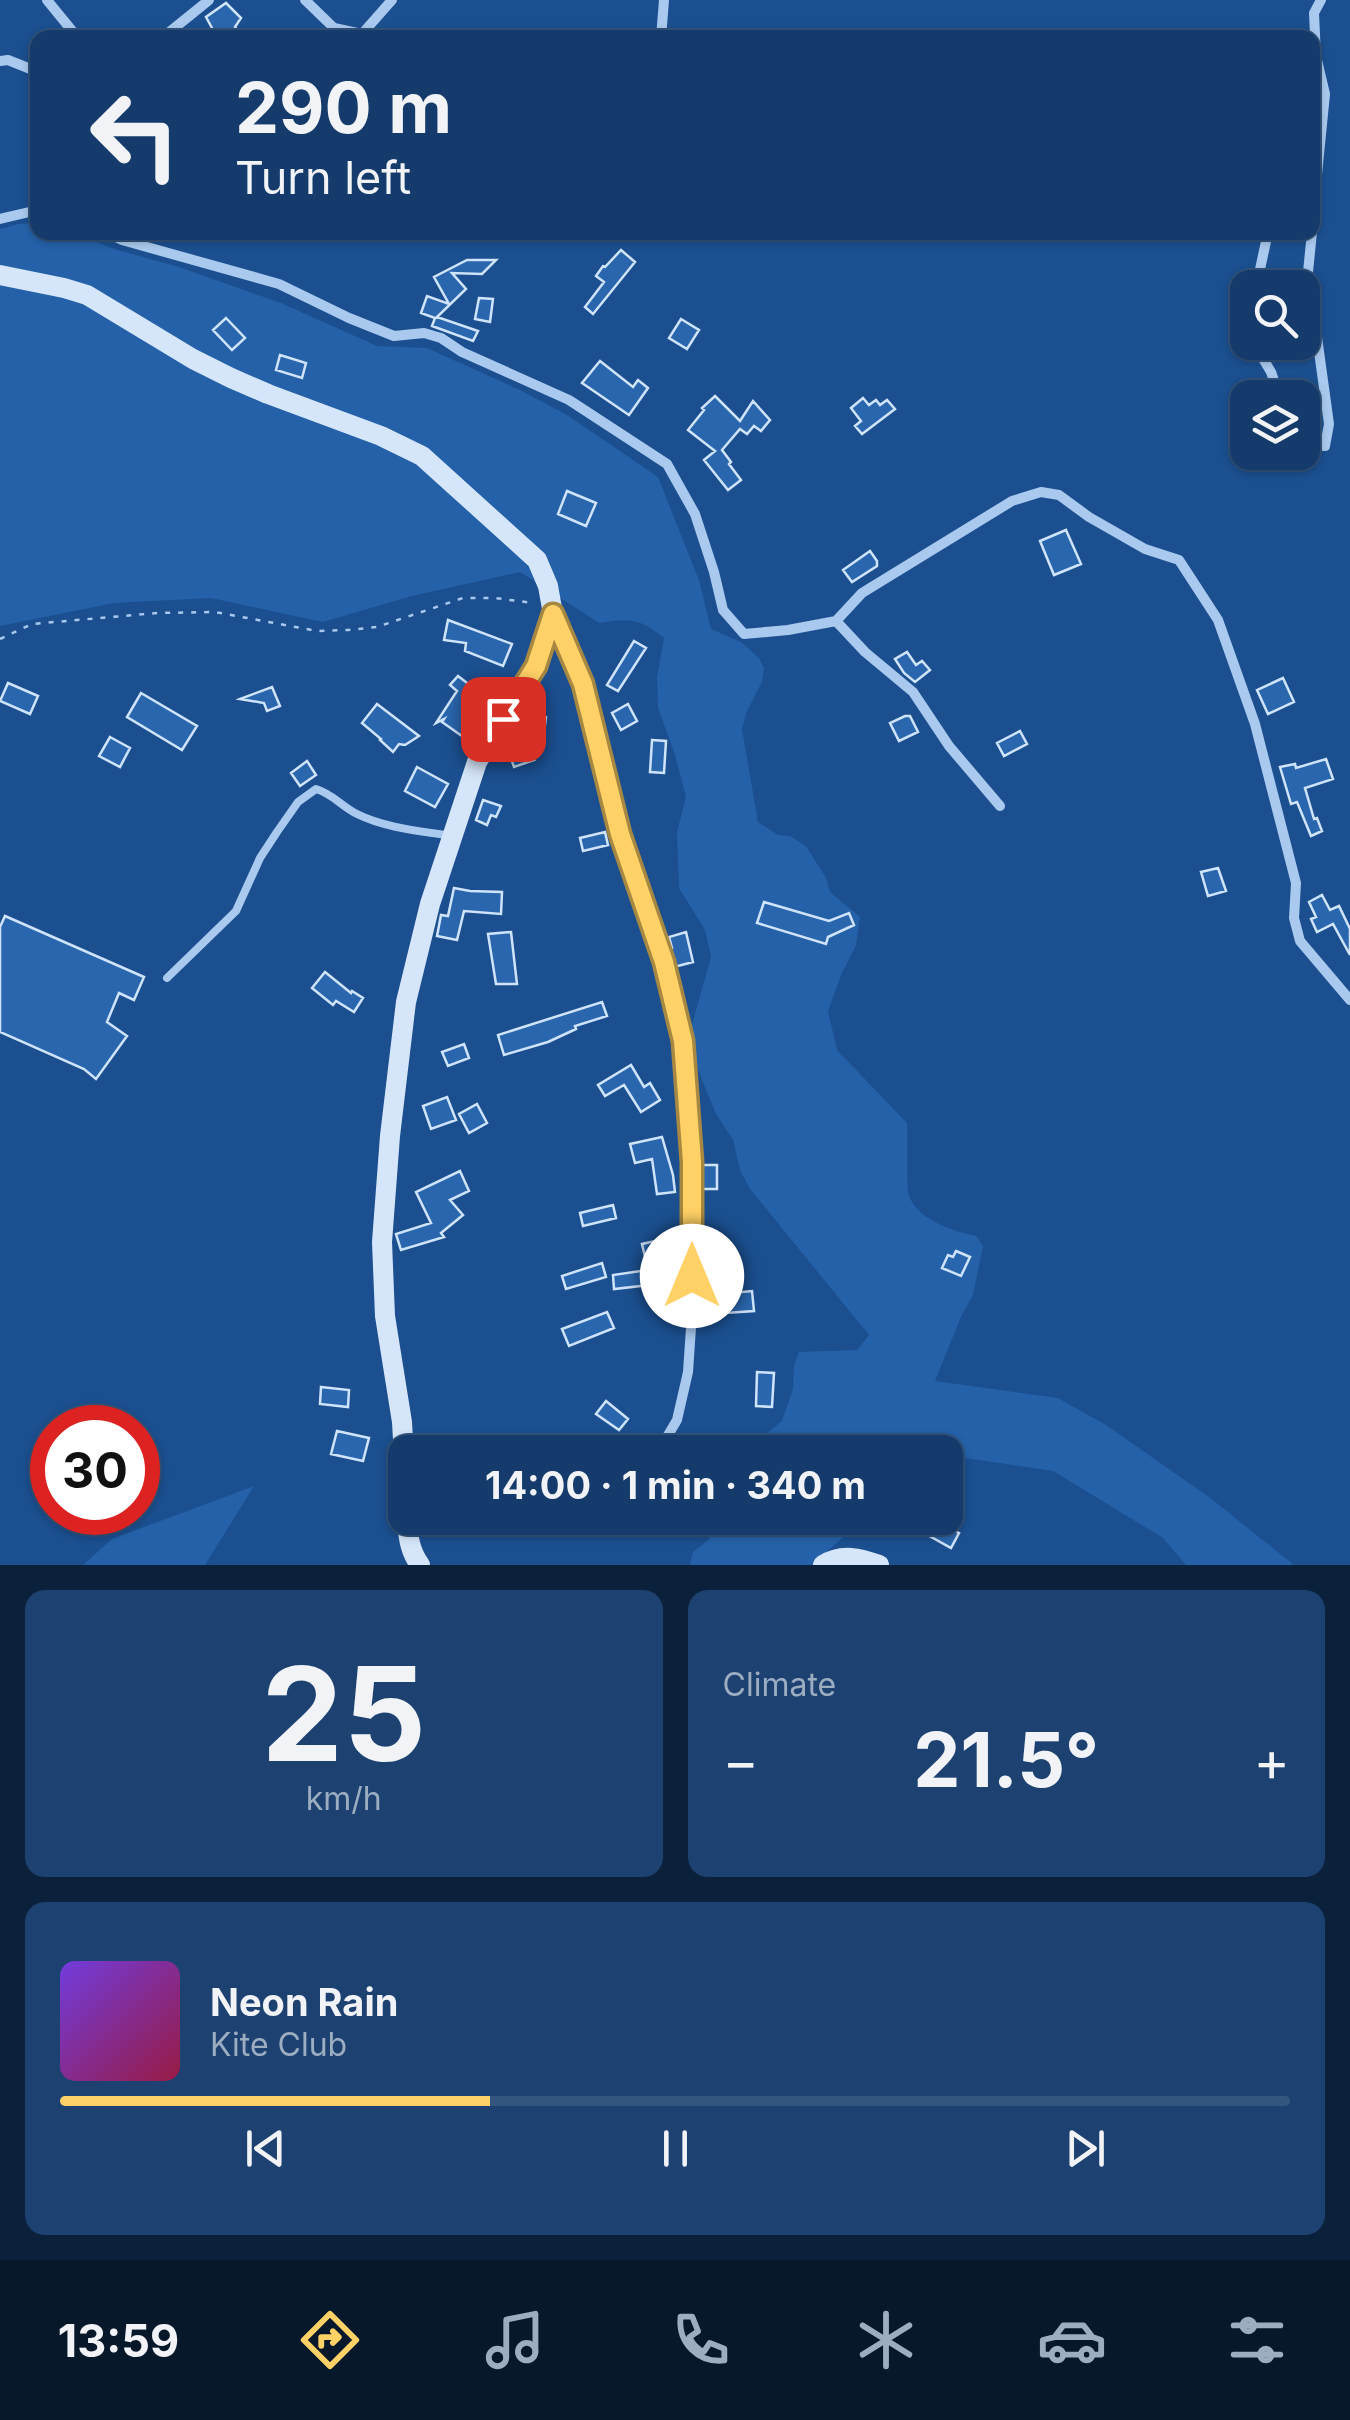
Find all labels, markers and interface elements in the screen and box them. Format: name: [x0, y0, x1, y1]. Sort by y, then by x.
text: 290 m: [235, 65, 452, 150]
icon: left: [70, 70, 200, 200]
text: Turn left: [235, 150, 411, 205]
map controls: [1230, 270, 1320, 470]
button: search: [1230, 270, 1320, 360]
button: layers: [1230, 380, 1320, 470]
pin: [461, 677, 546, 762]
icon: arrive: [476, 692, 531, 747]
position arrow: [640, 1224, 744, 1328]
speed limit sign: 30: [30, 1405, 160, 1535]
text: 14:00 · 1 min · 340 m: [485, 1462, 866, 1508]
text: 25: [261, 1635, 426, 1792]
text: Climate: [723, 1665, 836, 1704]
text: 21.5°: [913, 1714, 1099, 1805]
text: −: [723, 1728, 759, 1794]
text: +: [1254, 1728, 1290, 1794]
text: km/h: [306, 1779, 382, 1818]
text: Neon Rain: [210, 1979, 398, 2025]
text: Kite Club: [210, 2025, 347, 2064]
icon: previous: [238, 2121, 293, 2176]
icon: pause: [648, 2121, 703, 2176]
icon: next: [1058, 2121, 1113, 2176]
icon: directions: [295, 2305, 365, 2375]
icon: music: [480, 2305, 550, 2375]
icon: phone: [666, 2305, 736, 2375]
icon: climate: [851, 2305, 921, 2375]
icon: car: [1037, 2305, 1107, 2375]
icon: filters: [1222, 2305, 1292, 2375]
text: 13:59: [58, 2313, 179, 2368]

